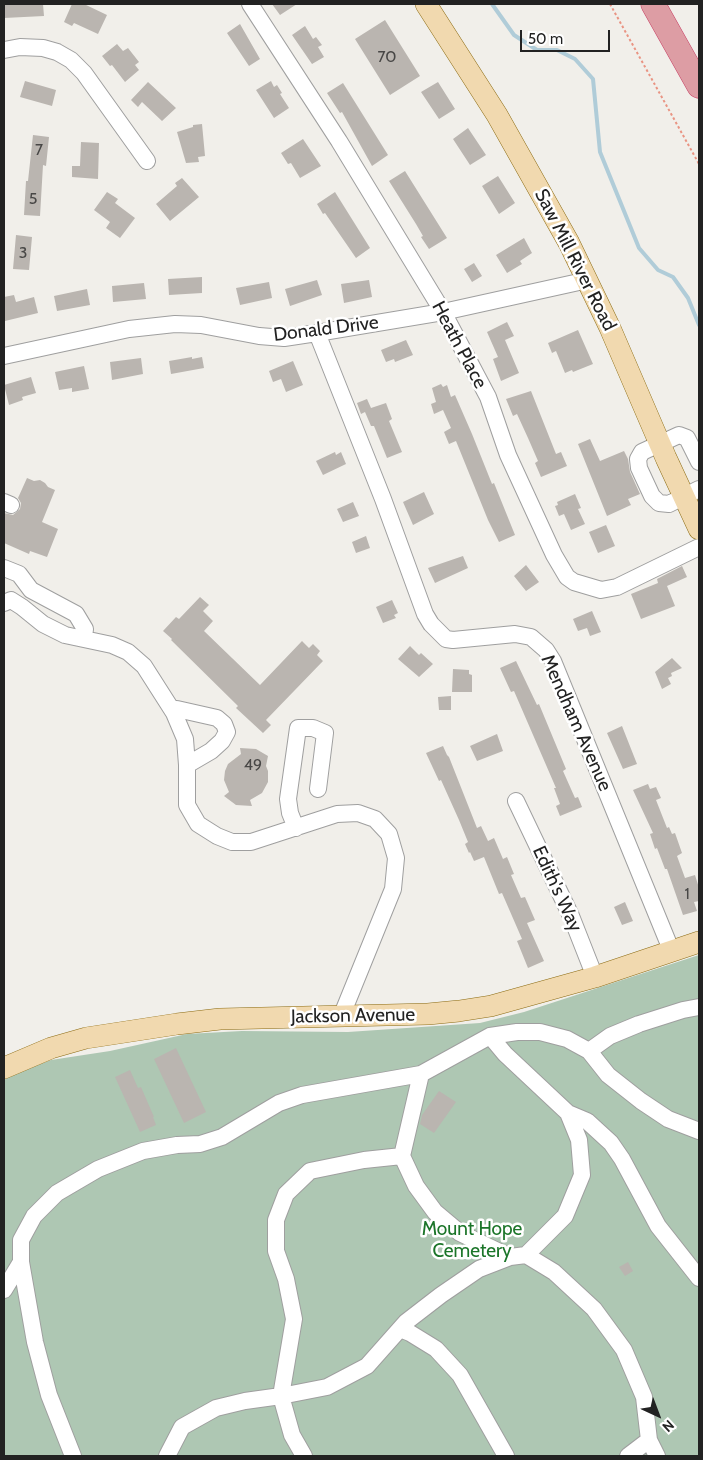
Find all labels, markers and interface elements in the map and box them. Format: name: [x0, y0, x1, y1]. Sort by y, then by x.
scale bar: [523, 20, 613, 52]
text: 50 m: [528, 30, 563, 48]
house number: 70: [377, 47, 397, 67]
house number: 7: [35, 140, 43, 160]
street label: Saw Mill River Road: [529, 185, 621, 335]
house number: 5: [29, 189, 37, 209]
house number: 3: [19, 243, 27, 263]
street label: Heath Place: [427, 298, 491, 392]
street label: Donald Drive: [272, 311, 380, 347]
street label: Mendham Avenue: [536, 651, 616, 795]
house number: 49: [244, 755, 262, 775]
street label: Edith's Way: [527, 843, 587, 935]
house number: 1: [684, 884, 690, 904]
street label: Jackson Avenue: [291, 1004, 415, 1028]
park label: Mount Hope Cemetery: [422, 1218, 522, 1262]
north arrow: [633, 1390, 683, 1440]
text: N: [658, 1416, 678, 1436]

